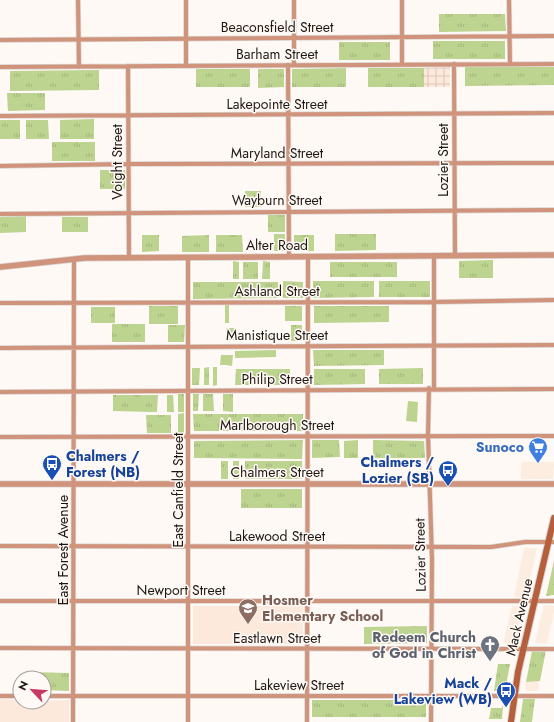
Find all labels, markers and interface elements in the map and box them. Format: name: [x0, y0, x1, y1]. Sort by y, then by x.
street label: Beaconsfield Street: [221, 17, 334, 37]
street label: Barham Street: [236, 44, 319, 64]
street label: Lakepointe Street: [227, 94, 328, 114]
street label: Lozier Street: [433, 123, 453, 197]
street label: Voight Street: [107, 124, 127, 200]
street label: Maryland Street: [231, 143, 324, 163]
street label: Wayburn Street: [232, 190, 323, 210]
street label: Alter Road: [246, 235, 308, 255]
street label: Ashland Street: [234, 281, 320, 301]
street label: Manistique Street: [226, 325, 329, 345]
street label: Philip Street: [241, 369, 313, 389]
street label: Marlborough Street: [220, 415, 335, 435]
street label: East Canfield Street: [168, 432, 188, 547]
supermarket icon: Sunoco: [527, 436, 549, 464]
place label: Sunoco: [476, 437, 524, 457]
place label: Chalmers / Forest (NB): [66, 446, 140, 482]
place label: Chalmers / Lozier (SB): [361, 452, 434, 488]
bus stop icon: Chalmers / Forest (NB): [41, 453, 63, 481]
bus stop icon: Chalmers / Lozier (SB): [437, 459, 459, 487]
street label: Chalmers Street: [230, 462, 324, 482]
street label: East Forest Avenue: [53, 495, 73, 605]
street label: Lozier Street: [409, 517, 431, 592]
street label: Lakewood Street: [229, 526, 326, 546]
street label: Mack Avenue: [500, 576, 538, 658]
street label: Newport Street: [137, 580, 226, 600]
place label: Hosmer Elementary School: [262, 590, 383, 626]
school or university icon: Hosmer Elementary School: [237, 597, 259, 625]
place label: Redeem Church of God in Christ: [372, 627, 477, 663]
street label: Eastlawn Street: [233, 628, 322, 648]
church icon: Redeem Church of God in Christ: [479, 634, 501, 662]
north arrow: [12, 670, 52, 710]
place label: Mack / Lakeview (WB): [394, 673, 492, 709]
street label: Lakeview Street: [254, 675, 345, 695]
text: N: [14, 678, 32, 693]
bus stop icon: Mack / Lakeview (WB): [495, 680, 517, 708]

